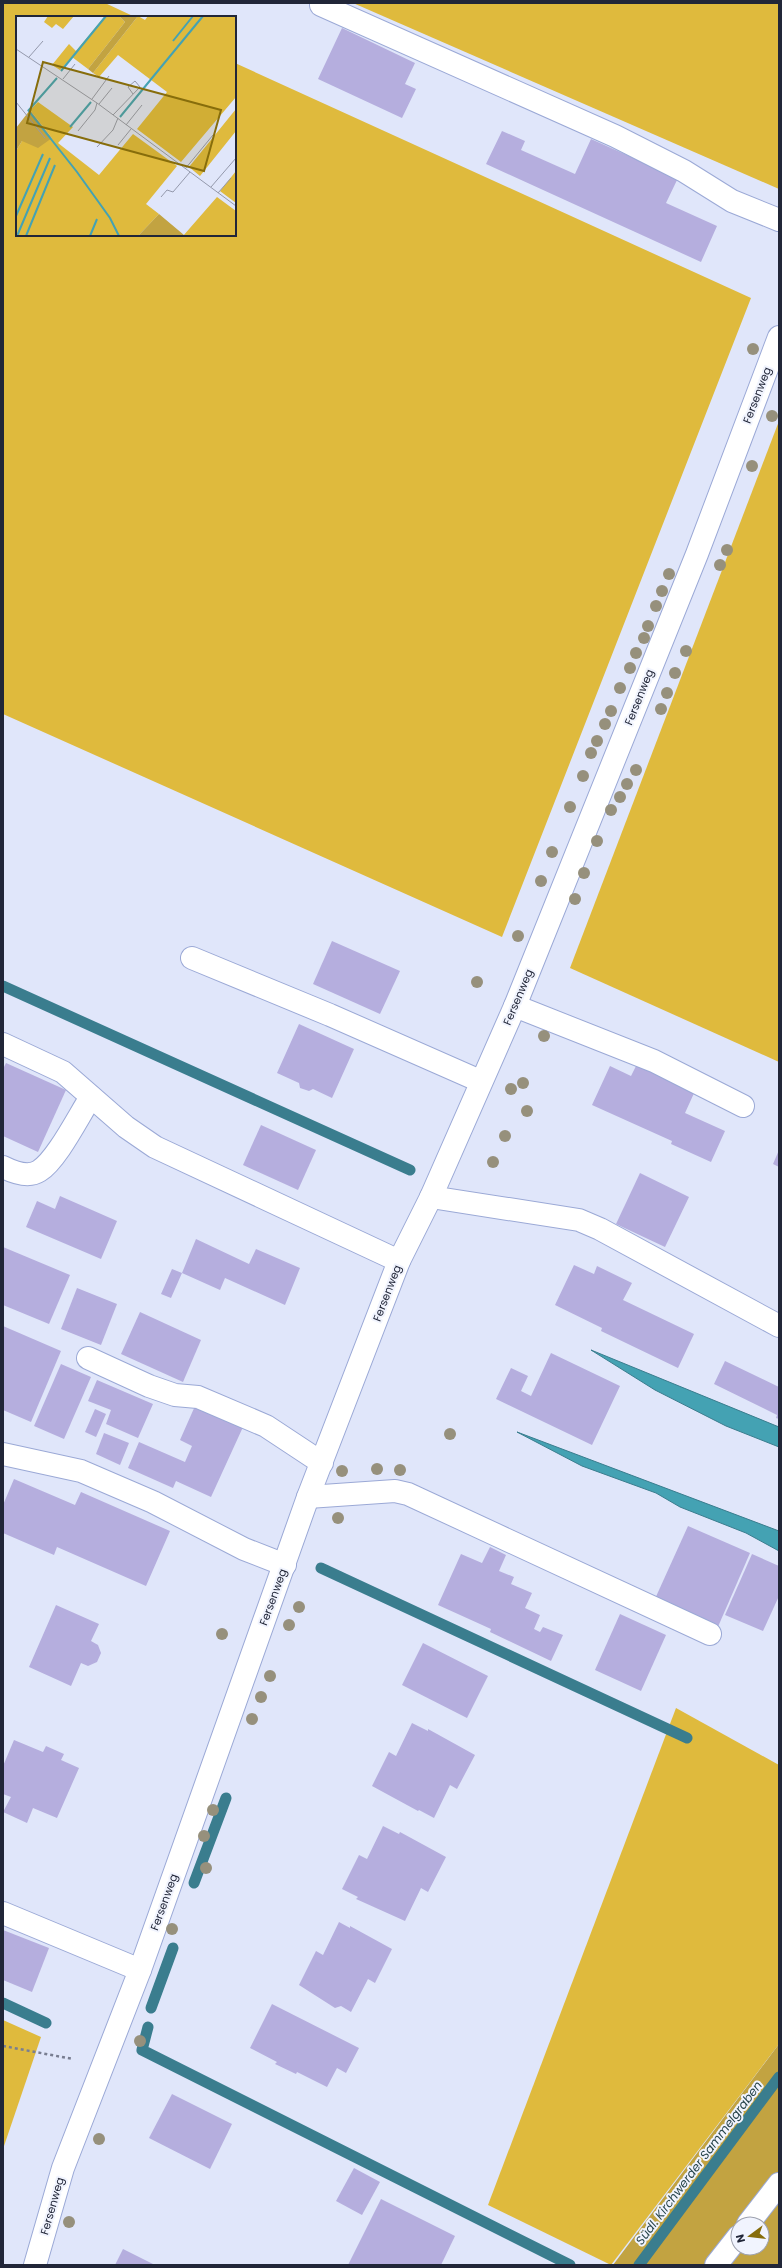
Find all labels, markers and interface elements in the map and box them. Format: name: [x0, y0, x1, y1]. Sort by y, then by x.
inset map: [16, 16, 236, 236]
street label: Fersenweg: [739, 364, 775, 426]
street label: Fersenweg: [620, 666, 658, 728]
street label: Fersenweg: [499, 967, 537, 1027]
street label: Fersenweg: [369, 1262, 405, 1324]
street label: Fersenweg: [255, 1566, 291, 1628]
street label: Fersenweg: [146, 1871, 182, 1933]
water label: Südl. Kirchwerder Sammelgraben: [631, 2077, 766, 2248]
street label: Fersenweg: [36, 2175, 68, 2237]
north arrow: [730, 2216, 770, 2256]
text: N: [732, 2233, 749, 2245]

